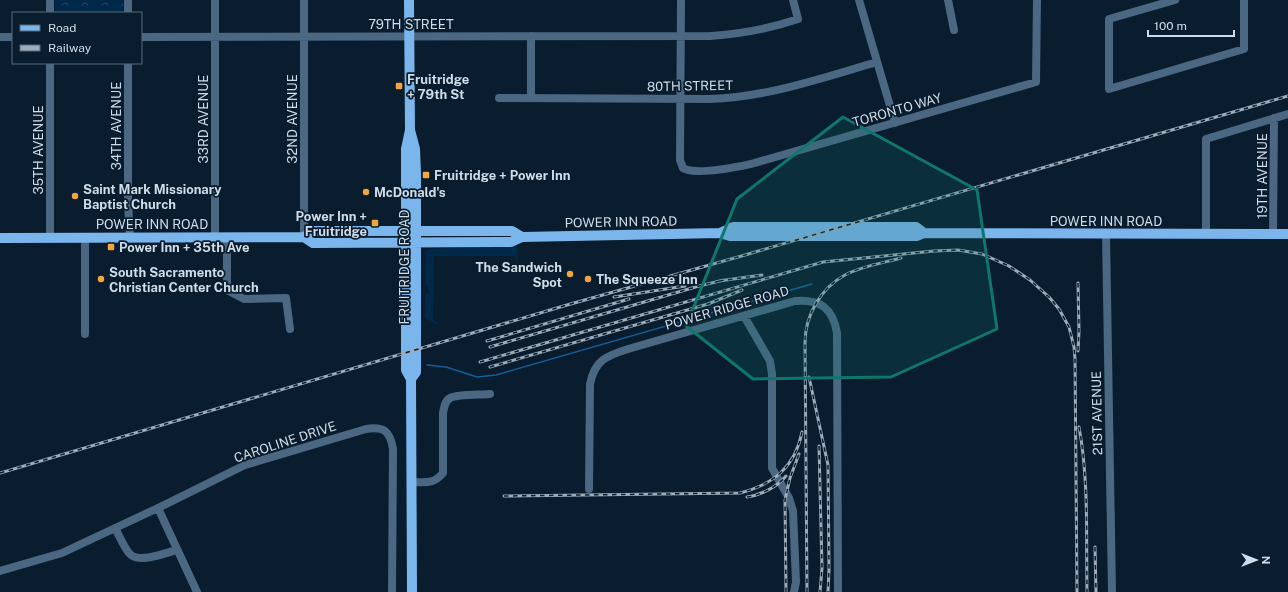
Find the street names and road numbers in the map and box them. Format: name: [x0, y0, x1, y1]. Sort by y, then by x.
street label: 79TH STREET: [368, 17, 454, 32]
street label: 32ND AVENUE: [285, 74, 300, 164]
street label: 33RD AVENUE: [196, 75, 211, 163]
street label: 80TH STREET: [647, 78, 734, 94]
street label: 34TH AVENUE: [109, 82, 124, 170]
street label: TORONTO WAY: [851, 90, 944, 130]
street label: 35TH AVENUE: [31, 106, 46, 194]
street label: 19TH AVENUE: [1255, 133, 1270, 219]
street label: FRUITRIDGE ROAD: [397, 209, 412, 325]
street label: POWER INN ROAD: [565, 214, 677, 230]
street label: POWER INN ROAD: [1050, 214, 1162, 229]
street label: POWER INN ROAD: [96, 217, 208, 232]
street label: POWER RIDGE ROAD: [663, 283, 791, 333]
street label: 21ST AVENUE: [1089, 371, 1105, 455]
street label: CAROLINE DRIVE: [232, 418, 338, 466]

